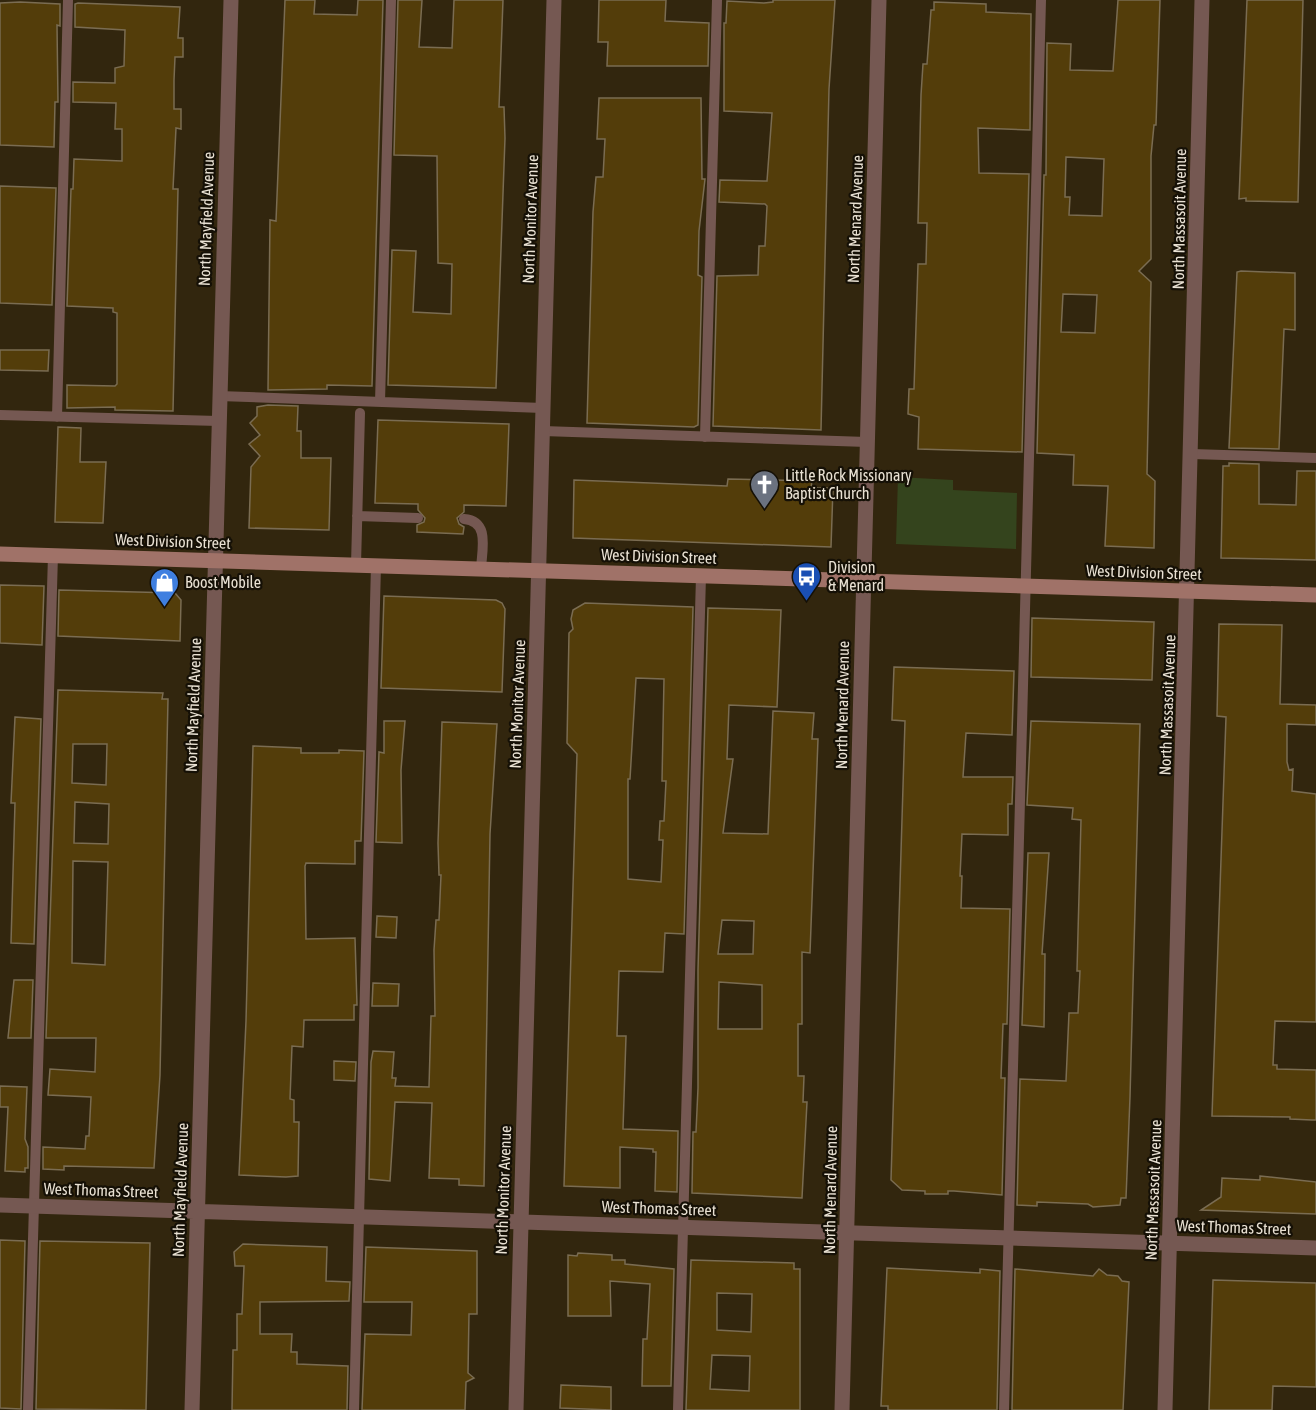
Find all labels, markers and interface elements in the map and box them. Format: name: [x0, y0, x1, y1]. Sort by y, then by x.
street label: North Massasoit Avenue: [1169, 148, 1189, 290]
street label: North Mayfield Avenue: [195, 152, 218, 286]
street label: North Monitor Avenue: [519, 154, 541, 284]
street label: North Menard Avenue: [844, 155, 866, 283]
place label: Little Rock Missionary Baptist Church: [785, 466, 912, 503]
church icon: Little Rock Missionary Baptist Church: [748, 468, 780, 510]
street label: West Division Street: [115, 530, 231, 552]
street label: West Division Street: [601, 545, 717, 567]
place label: Division & Menard: [828, 558, 884, 594]
bus stop icon: Division & Menard: [791, 560, 823, 602]
street label: West Division Street: [1086, 561, 1202, 583]
shop icon: Boost Mobile: [148, 566, 180, 608]
place label: Boost Mobile: [185, 573, 261, 591]
street label: North Massasoit Avenue: [1156, 634, 1178, 776]
street label: North Mayfield Avenue: [182, 638, 205, 772]
street label: North Monitor Avenue: [506, 639, 528, 769]
street label: North Menard Avenue: [832, 641, 852, 769]
street label: North Massasoit Avenue: [1142, 1119, 1164, 1261]
street label: North Mayfield Avenue: [169, 1123, 192, 1257]
street label: North Monitor Avenue: [492, 1125, 514, 1255]
street label: North Menard Avenue: [820, 1126, 840, 1254]
street label: West Thomas Street: [43, 1179, 159, 1201]
street label: West Thomas Street: [601, 1197, 717, 1219]
street label: West Thomas Street: [1176, 1216, 1292, 1238]

